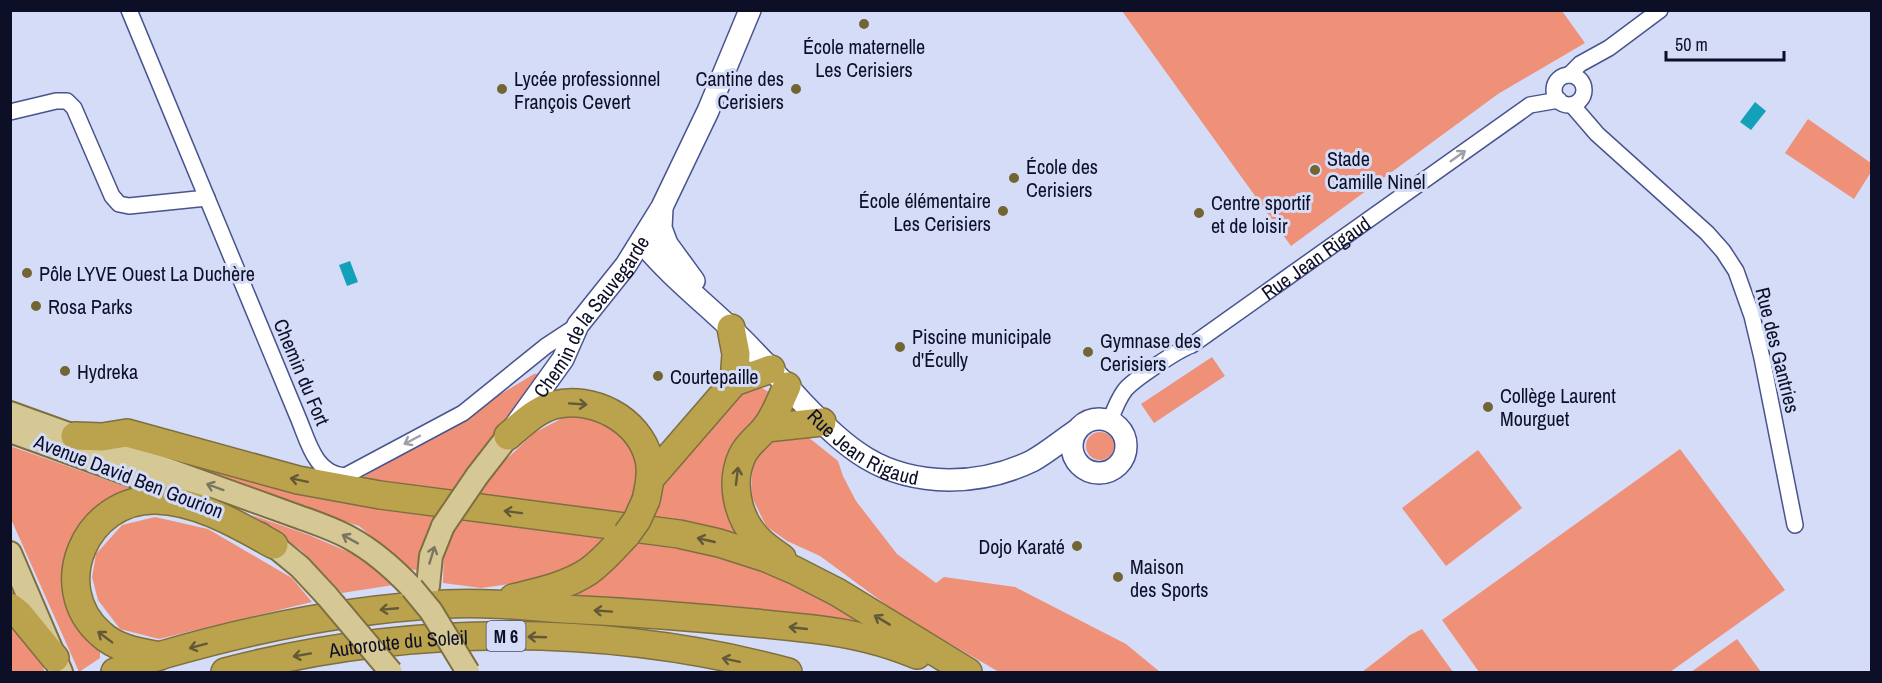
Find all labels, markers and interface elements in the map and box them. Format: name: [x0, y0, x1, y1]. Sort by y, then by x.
marker: École maternelle Les Cerisiers: [857, 17, 871, 31]
scale bar: [1666, 24, 1784, 62]
text: 50 m: [1675, 32, 1708, 57]
place label: École maternelle Les Cerisiers: [803, 33, 925, 83]
place label: Lycée professionnel François Cevert: [514, 65, 660, 115]
place label: Cantine des Cerisiers: [696, 65, 784, 115]
marker: Lycée professionnel François Cevert: [495, 82, 509, 96]
marker: Cantine des Cerisiers: [789, 82, 803, 96]
place label: Stade Camille Ninel: [1327, 145, 1425, 195]
one-way arrow: [1449, 150, 1465, 162]
place label: École des Cerisiers: [1026, 153, 1098, 203]
marker: Stade Camille Ninel: [1308, 163, 1322, 177]
marker: École des Cerisiers: [1007, 171, 1021, 185]
place label: École élémentaire Les Cerisiers: [859, 187, 991, 237]
place label: Centre sportif et de loisir: [1211, 189, 1311, 239]
marker: École élémentaire Les Cerisiers: [996, 204, 1010, 218]
marker: Centre sportif et de loisir: [1192, 206, 1206, 220]
street label: Rue Jean Rigaud: [1256, 209, 1375, 305]
street label: Chemin de la Sauvegarde: [526, 230, 655, 403]
place label: Pôle LYVE Ouest La Duchère: [39, 260, 255, 287]
marker: Pôle LYVE Ouest La Duchère: [20, 266, 34, 280]
street label: Rue des Gantries: [1749, 284, 1807, 416]
place label: Rosa Parks: [48, 293, 133, 320]
marker: Rosa Parks: [29, 299, 43, 313]
street label: Chemin du Fort: [267, 315, 337, 430]
place label: Piscine municipale d'Écully: [912, 323, 1051, 373]
place label: Gymnase des Cerisiers: [1100, 327, 1201, 377]
marker: Piscine municipale d'Écully: [893, 340, 907, 354]
marker: Gymnase des Cerisiers: [1081, 345, 1095, 359]
place label: Hydreka: [77, 358, 138, 385]
place label: Courtepaille: [670, 363, 758, 390]
marker: Hydreka: [58, 364, 72, 378]
marker: Courtepaille: [651, 369, 665, 383]
place label: Collège Laurent Mourguet: [1500, 382, 1616, 432]
one-way arrow: [567, 399, 587, 410]
marker: Collège Laurent Mourguet: [1481, 400, 1495, 414]
street label: Rue Jean Rigaud: [802, 402, 921, 491]
street label: Avenue David Ben Gourion: [30, 427, 227, 524]
one-way arrow: [403, 435, 421, 446]
one-way arrow: [732, 467, 743, 487]
one-way arrow: [290, 473, 309, 485]
one-way arrow: [206, 480, 224, 491]
one-way arrow: [503, 507, 523, 518]
one-way arrow: [342, 533, 359, 545]
one-way arrow: [697, 533, 716, 545]
place label: Dojo Karaté: [978, 533, 1065, 560]
marker: Dojo Karaté: [1070, 539, 1084, 553]
one-way arrow: [427, 546, 438, 565]
place label: Maison des Sports: [1130, 553, 1208, 603]
marker: Maison des Sports: [1111, 570, 1125, 584]
one-way arrow: [380, 603, 400, 614]
one-way arrow: [594, 605, 614, 616]
one-way arrow: [874, 614, 891, 626]
road number: M 6: [486, 621, 526, 651]
one-way arrow: [788, 622, 808, 633]
street label: Autoroute du Soleil: [326, 623, 468, 663]
one-way arrow: [98, 630, 114, 643]
one-way arrow: [528, 631, 548, 642]
one-way arrow: [189, 640, 208, 652]
one-way arrow: [292, 650, 312, 661]
one-way arrow: [721, 654, 741, 665]

